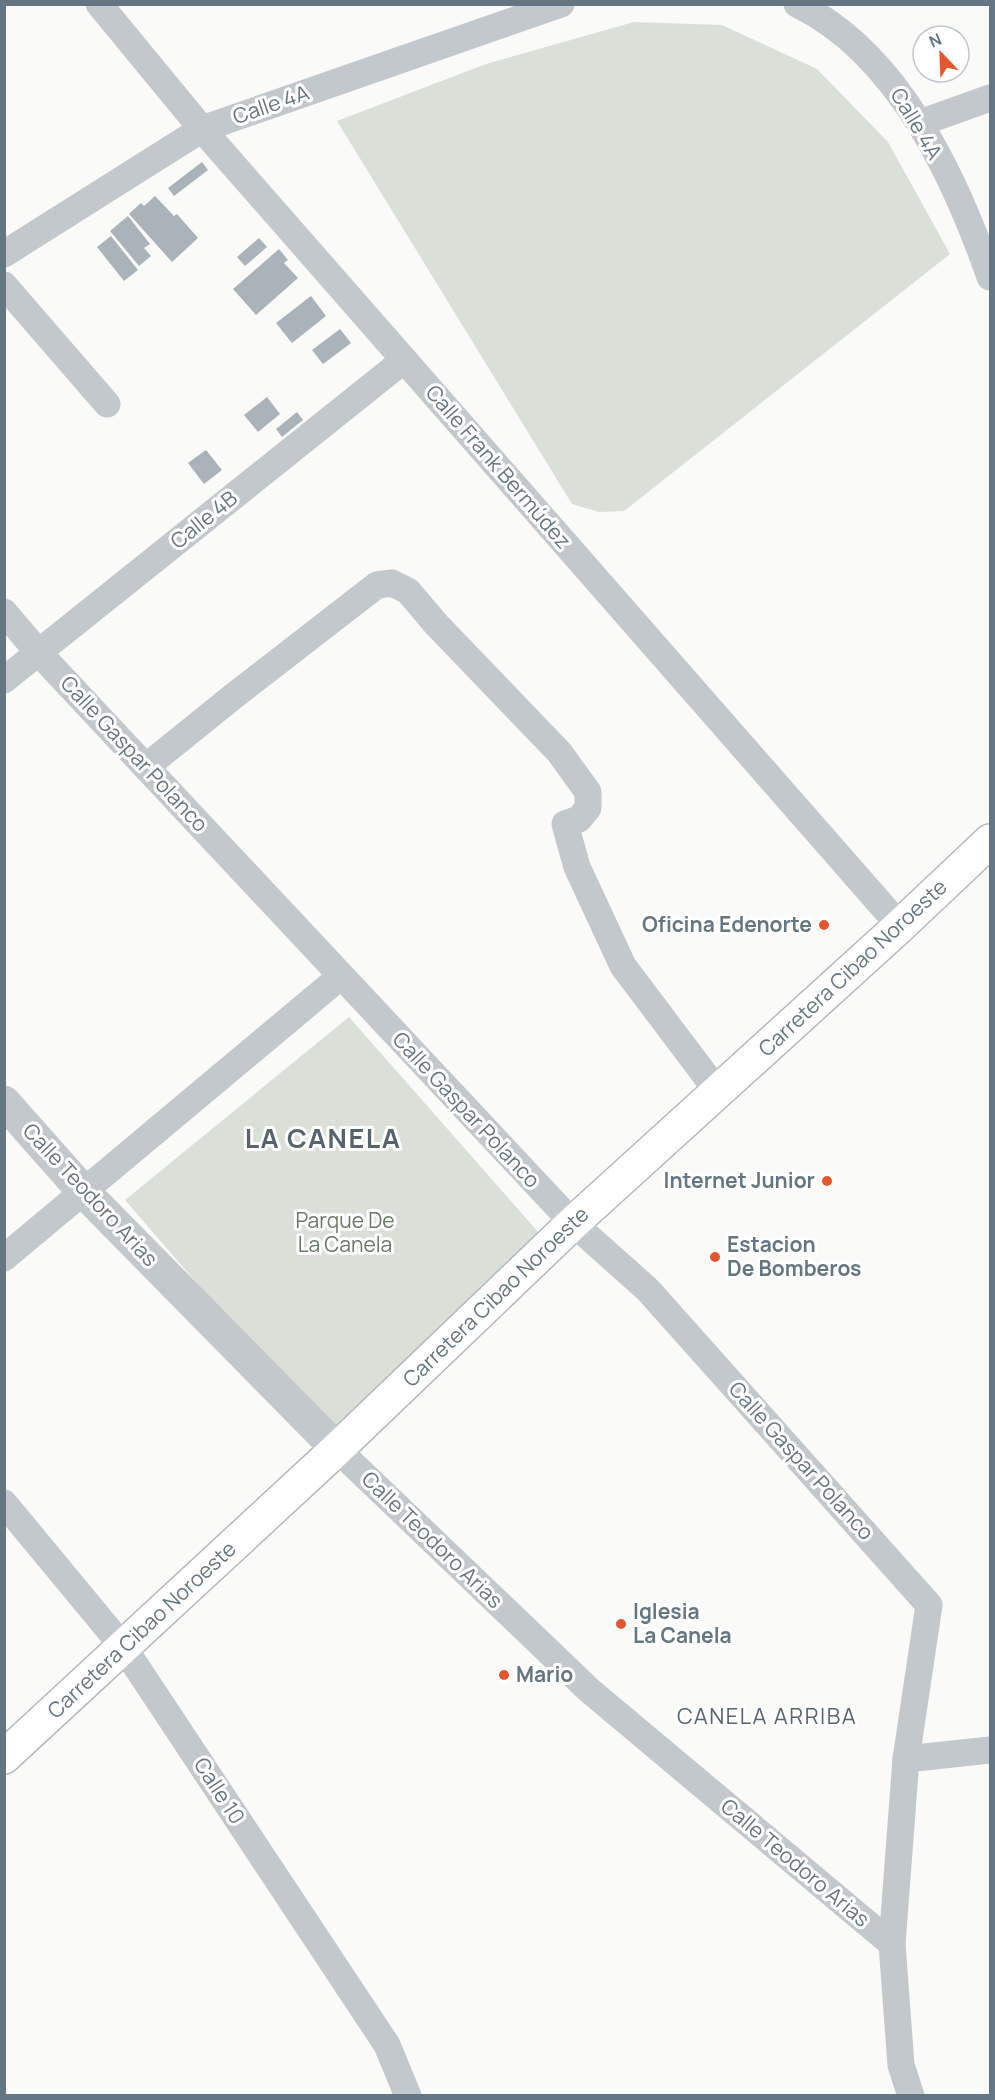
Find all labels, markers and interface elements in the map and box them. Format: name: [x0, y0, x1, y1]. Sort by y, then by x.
north arrow: [911, 24, 971, 84]
text: N: [926, 28, 945, 53]
street label: Calle 4A: [229, 78, 313, 130]
street label: Calle 4A: [885, 82, 949, 165]
street label: Calle Frank Bermúdez: [420, 379, 578, 554]
street label: Calle 4B: [164, 484, 243, 555]
street label: Calle Gaspar Polanco: [55, 669, 215, 837]
street label: Carretera Cibao Noroeste: [752, 872, 953, 1062]
place label: Oficina Edenorte: [642, 910, 812, 938]
marker: Oficina Edenorte: [817, 918, 831, 932]
street label: Calle Gaspar Polanco: [387, 1025, 547, 1193]
street label: Calle Teodoro Arias: [17, 1117, 164, 1272]
district label: LA CANELA: [245, 1119, 401, 1156]
place label: Internet Junior: [664, 1166, 815, 1194]
marker: Internet Junior: [820, 1174, 834, 1188]
street label: Carretera Cibao Noroeste: [396, 1200, 594, 1392]
park label: Parque De La Canela: [295, 1206, 395, 1258]
place label: Estacion De Bomberos: [727, 1230, 862, 1282]
marker: Estacion De Bomberos: [708, 1250, 722, 1264]
street label: Calle Gaspar Polanco: [723, 1375, 880, 1546]
street label: Calle Teodoro Arias: [356, 1465, 509, 1614]
street label: Carretera Cibao Noroeste: [41, 1534, 242, 1724]
place label: Iglesia La Canela: [633, 1597, 732, 1649]
marker: Iglesia La Canela: [614, 1617, 628, 1631]
place label: Mario: [516, 1660, 573, 1688]
marker: Mario: [497, 1668, 511, 1682]
district label: CANELA ARRIBA: [677, 1701, 857, 1731]
street label: Calle 10: [188, 1752, 252, 1829]
street label: Calle Teodoro Arias: [715, 1792, 876, 1933]

